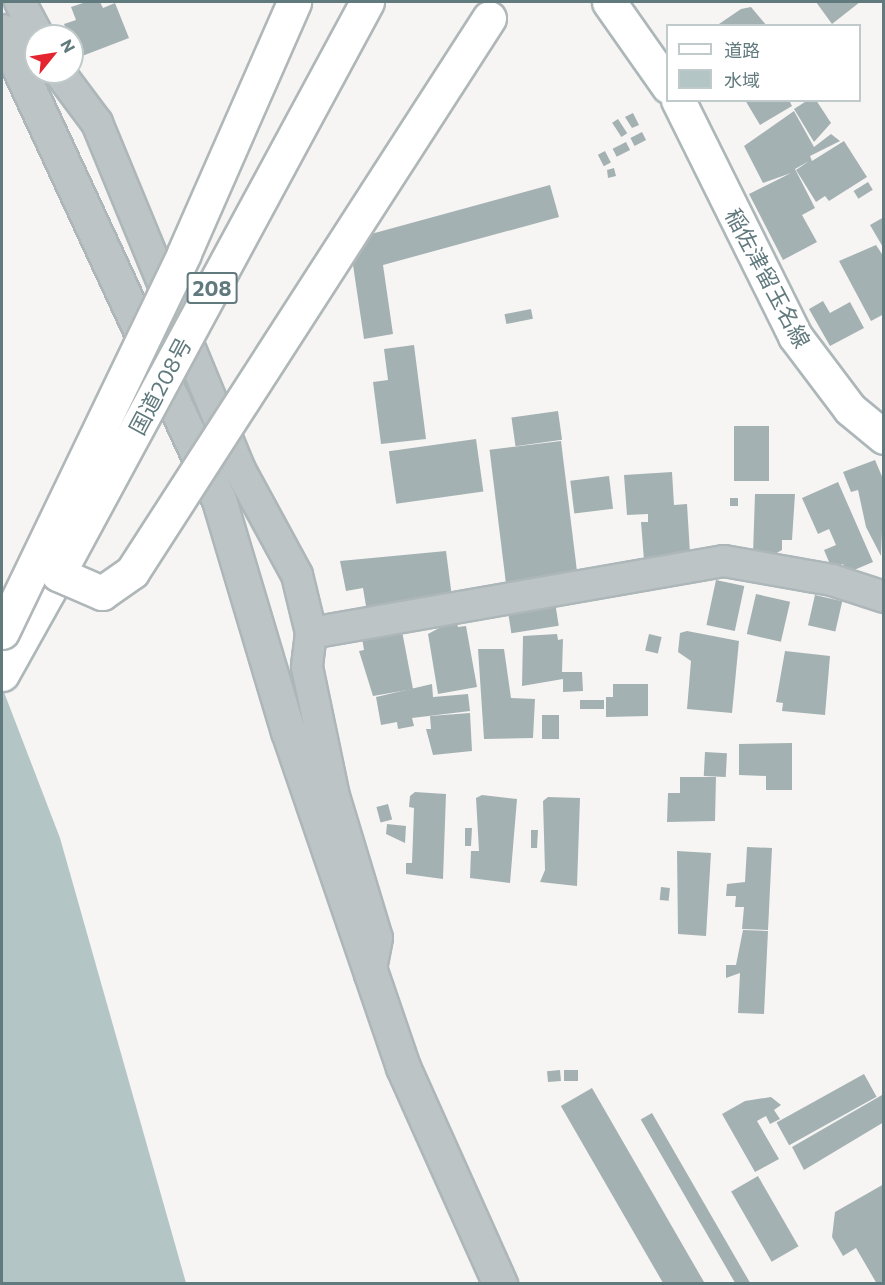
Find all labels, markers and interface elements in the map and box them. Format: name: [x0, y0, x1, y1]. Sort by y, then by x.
north arrow: [24, 24, 84, 84]
legend: [666, 24, 861, 102]
text: N: [57, 36, 80, 56]
text: 道路: [724, 39, 760, 61]
text: 水域: [724, 69, 760, 91]
street label: 稲佐津留玉名線: [720, 204, 816, 352]
road number: 208: [186, 270, 238, 306]
street label: 国道208号: [123, 333, 197, 439]

